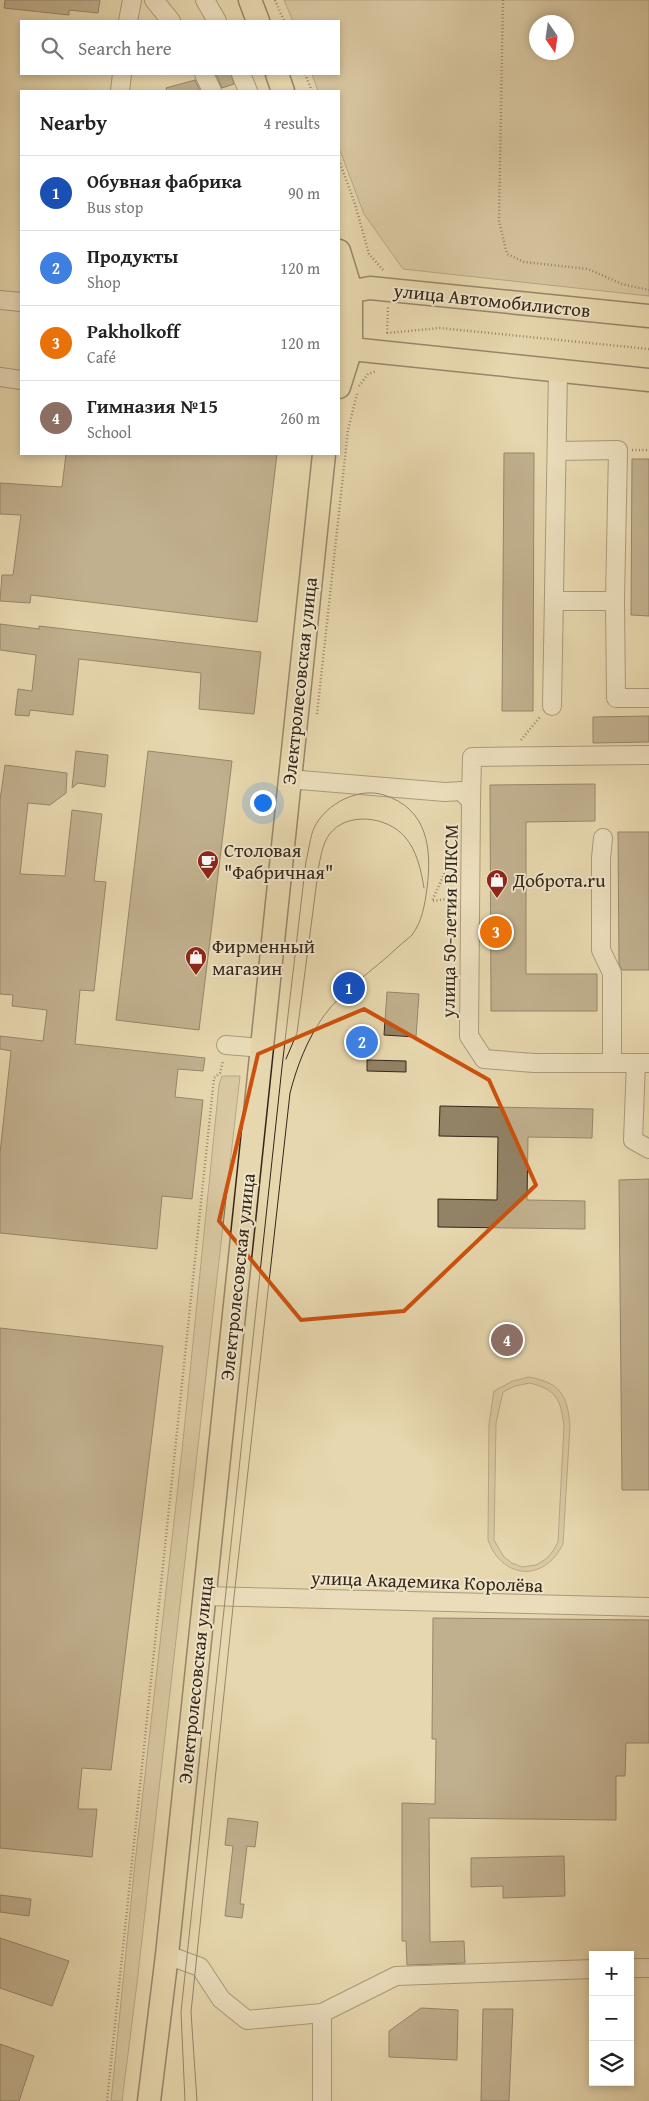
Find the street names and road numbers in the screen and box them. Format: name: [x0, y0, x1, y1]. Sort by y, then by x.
street label: улица Автомобилистов: [391, 276, 592, 324]
street label: Электролесовская улица: [274, 576, 324, 786]
street label: улица 50-летия ВЛКСМ: [433, 824, 465, 1019]
street label: Электролесовская улица: [212, 1172, 262, 1382]
street label: улица Академика Королёва: [309, 1563, 544, 1599]
street label: Электролесовская улица: [170, 1575, 220, 1785]

